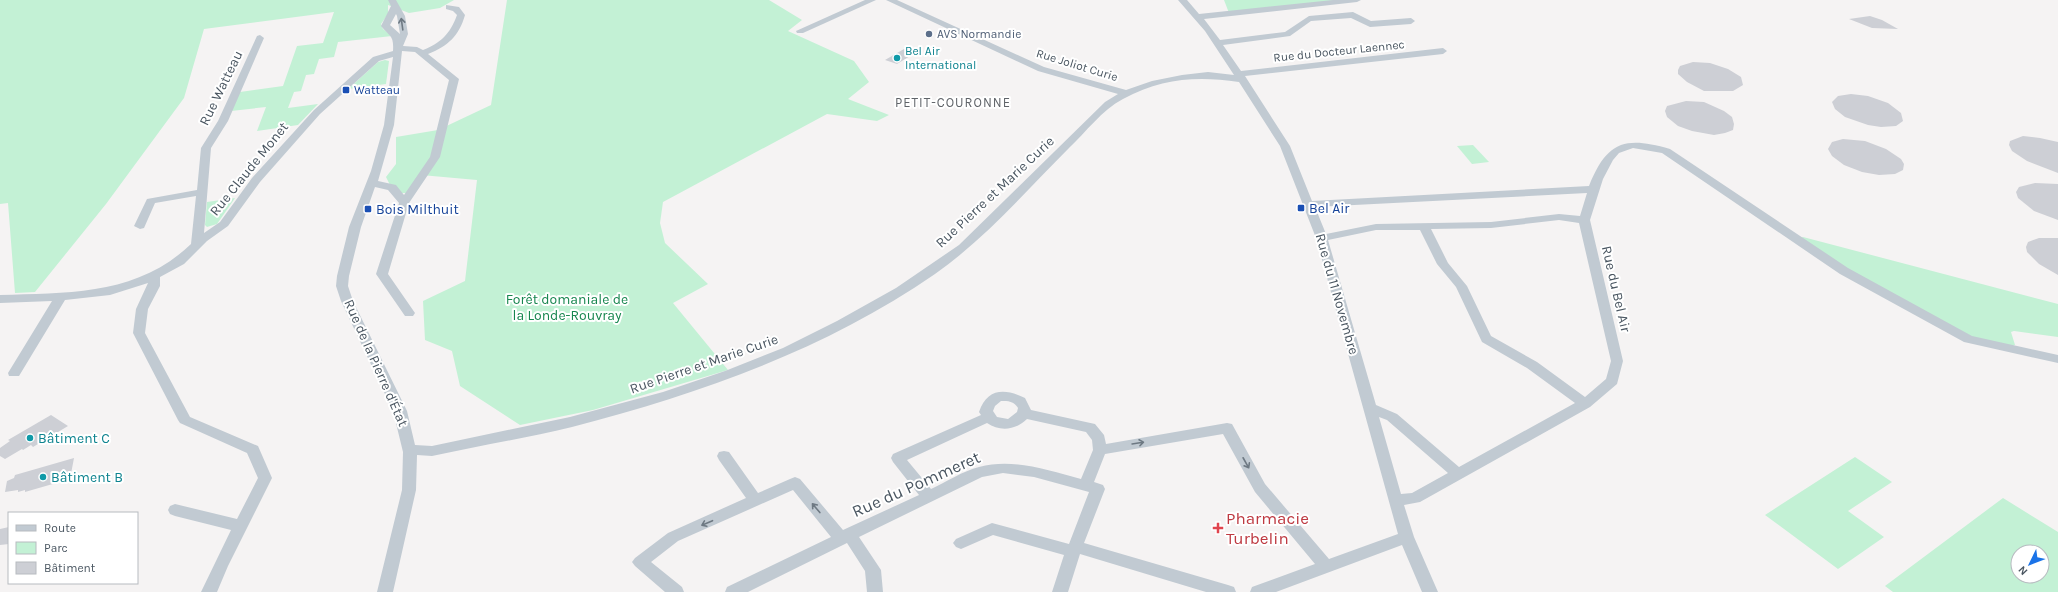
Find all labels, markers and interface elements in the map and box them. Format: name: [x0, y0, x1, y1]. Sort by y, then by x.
one-way arrow: [398, 18, 406, 31]
place label: AVS Normandie: [937, 27, 1021, 41]
marker: AVS Normandie: [924, 29, 934, 39]
street label: Rue du Docteur Laennec: [1273, 37, 1405, 65]
place label: Bel Air International: [905, 44, 976, 72]
street label: Rue Joliot Curie: [1035, 46, 1119, 84]
street label: Rue Watteau: [196, 48, 246, 128]
marker: Bel Air International: [892, 53, 902, 63]
place label: Watteau: [354, 83, 400, 97]
marker: Watteau: [341, 85, 351, 95]
district label: PETIT-COURONNE: [895, 95, 1011, 110]
street label: Rue Claude Monet: [206, 119, 292, 219]
street label: Rue Pierre et Marie Curie: [932, 133, 1058, 251]
place label: Bel Air: [1309, 200, 1350, 217]
place label: Bois Milthuit: [376, 201, 459, 218]
marker: Bel Air: [1296, 203, 1306, 213]
marker: Bois Milthuit: [363, 204, 373, 214]
street label: Rue du 11 Novembre: [1312, 231, 1362, 357]
street label: Rue du Bel Air: [1598, 244, 1634, 335]
park label: Forêt domaniale de la Londe-Rouvray: [506, 291, 628, 324]
street label: Rue de la Pierre d'État: [340, 296, 413, 429]
street label: Rue Pierre et Marie Curie: [628, 331, 780, 397]
place label: Bâtiment C: [38, 430, 110, 447]
marker: Bâtiment C: [25, 433, 35, 443]
one-way arrow: [1132, 438, 1145, 446]
street label: Rue du Pommeret: [849, 447, 983, 521]
one-way arrow: [1243, 457, 1251, 469]
place label: Bâtiment B: [51, 469, 123, 486]
marker: Bâtiment B: [38, 472, 48, 482]
one-way arrow: [812, 503, 821, 514]
place label: Pharmacie Turbelin: [1226, 508, 1309, 548]
legend: [8, 512, 138, 584]
one-way arrow: [701, 520, 713, 527]
text: Route: [44, 521, 76, 535]
marker: Pharmacie Turbelin: [1213, 523, 1223, 533]
text: Parc: [44, 541, 68, 555]
north arrow: [2010, 544, 2050, 584]
text: Bâtiment: [44, 561, 96, 575]
text: N: [2016, 563, 2030, 578]

